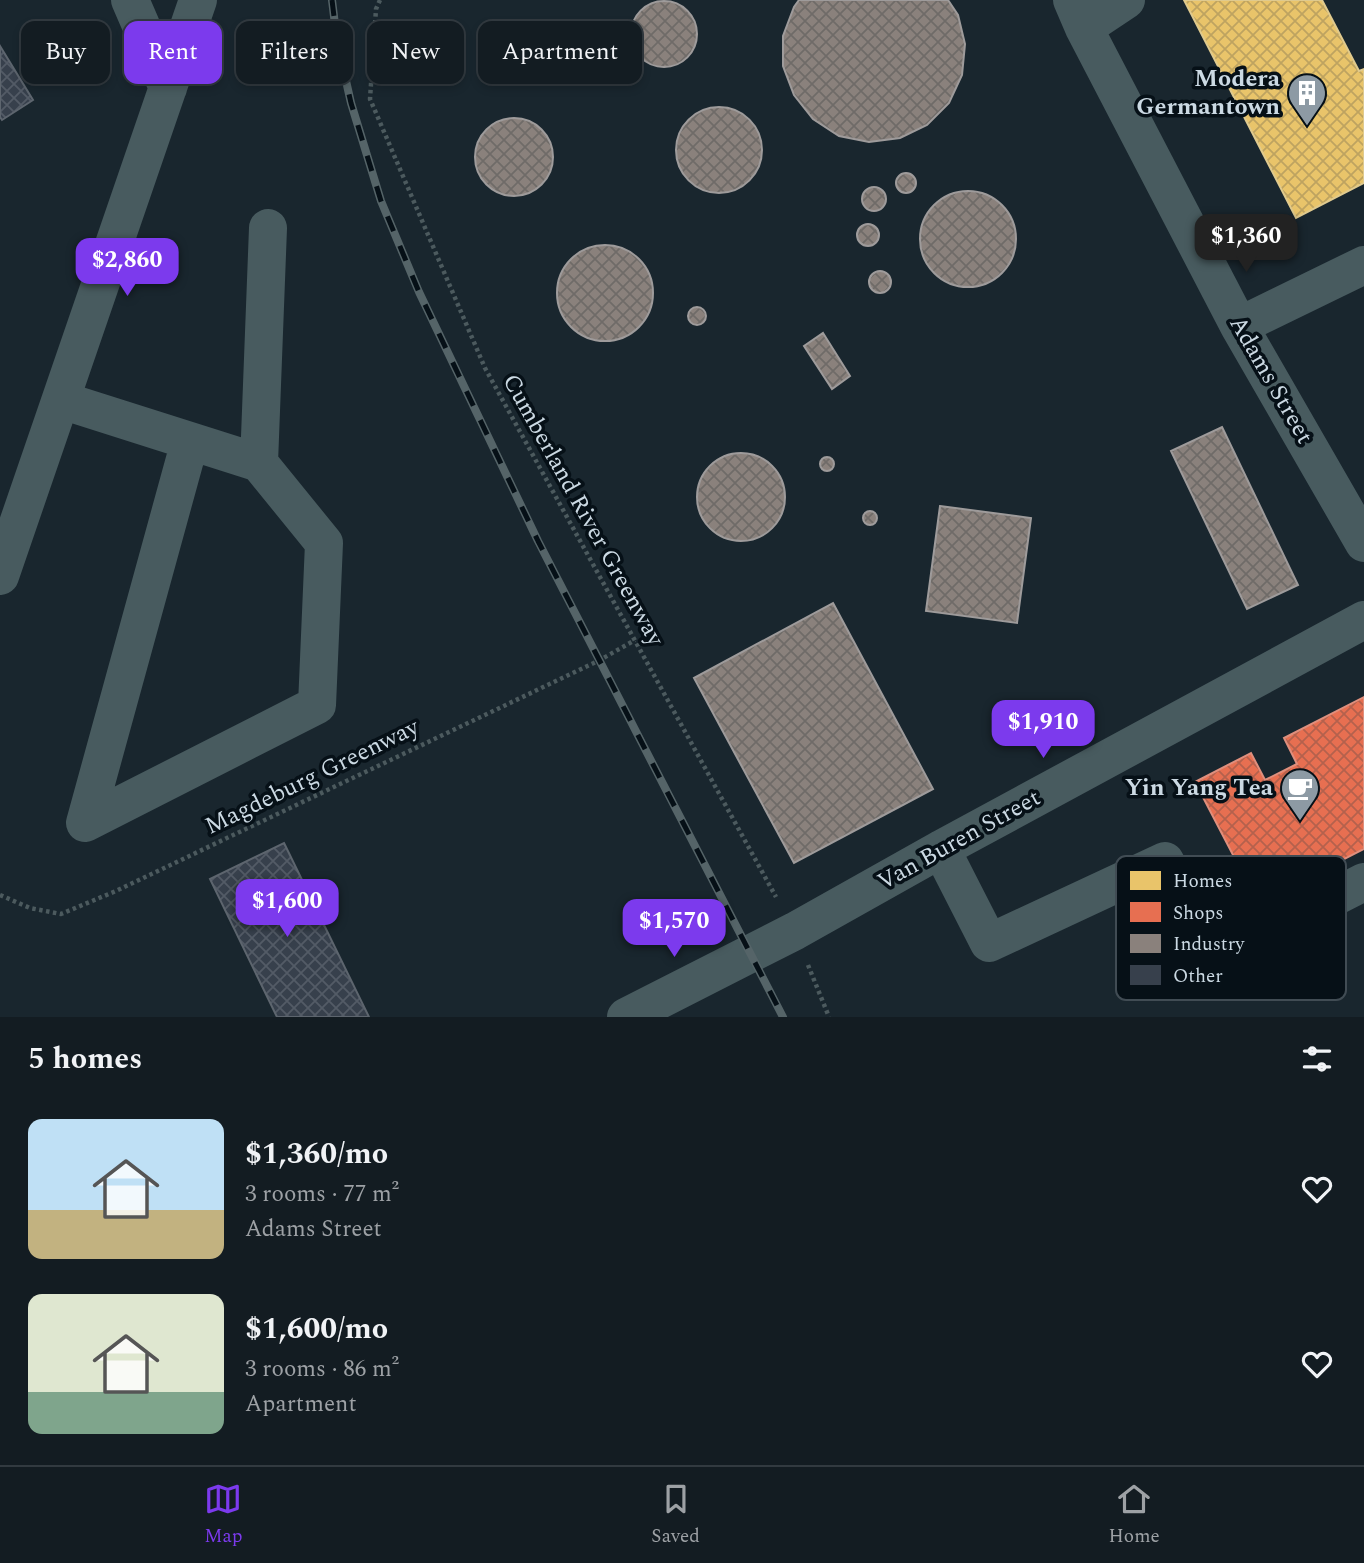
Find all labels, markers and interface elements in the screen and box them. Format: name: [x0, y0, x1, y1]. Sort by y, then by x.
chip: Buy: [21, 21, 110, 84]
chip: Rent: [124, 21, 222, 84]
chip: Filters: [236, 21, 353, 84]
chip: New: [367, 21, 464, 84]
chip: Apartment: [478, 21, 642, 84]
place label: Modera Germantown: [1136, 61, 1281, 125]
building icon: Modera Germantown: [1286, 72, 1328, 127]
pin: $1,360: [1189, 215, 1303, 274]
text: $1,360: [1211, 219, 1281, 254]
pin: $2,860: [70, 238, 184, 298]
text: $2,860: [92, 243, 162, 278]
street label: Adams Street: [1220, 309, 1322, 451]
street label: Cumberland River Greenway: [493, 367, 674, 654]
pin: $1,910: [986, 700, 1100, 760]
text: $1,910: [1008, 705, 1078, 740]
street label: Magdeburg Greenway: [199, 709, 426, 845]
cafe icon: Yin Yang Tea: [1279, 767, 1321, 822]
place label: Yin Yang Tea: [1125, 770, 1274, 806]
street label: Van Buren Street: [871, 780, 1047, 900]
legend: [1116, 856, 1346, 1000]
text: Homes: [1173, 867, 1232, 896]
pin: $1,600: [230, 880, 344, 939]
text: $1,600: [252, 884, 322, 919]
text: Shops: [1173, 899, 1223, 928]
pin: $1,570: [617, 900, 731, 959]
text: $1,570: [639, 904, 709, 939]
text: Industry: [1173, 930, 1245, 959]
text: Other: [1173, 962, 1223, 991]
text: 5 homes: [28, 1036, 142, 1082]
icon: filters: [1298, 1040, 1336, 1078]
text: $1,360/mo: [245, 1131, 388, 1177]
icon: home: [84, 1147, 168, 1231]
icon: heart: [1298, 1170, 1336, 1208]
text: 3 rooms · 77 m²: [245, 1177, 399, 1212]
text: Adams Street: [245, 1212, 382, 1247]
text: $1,600/mo: [245, 1306, 388, 1352]
icon: home: [84, 1322, 168, 1406]
icon: heart: [1298, 1345, 1336, 1383]
text: 3 rooms · 86 m²: [245, 1352, 399, 1387]
text: Apartment: [245, 1387, 357, 1422]
tab: Map: [204, 1480, 243, 1551]
tab: Saved: [651, 1480, 700, 1551]
tab: Home: [1108, 1480, 1160, 1551]

